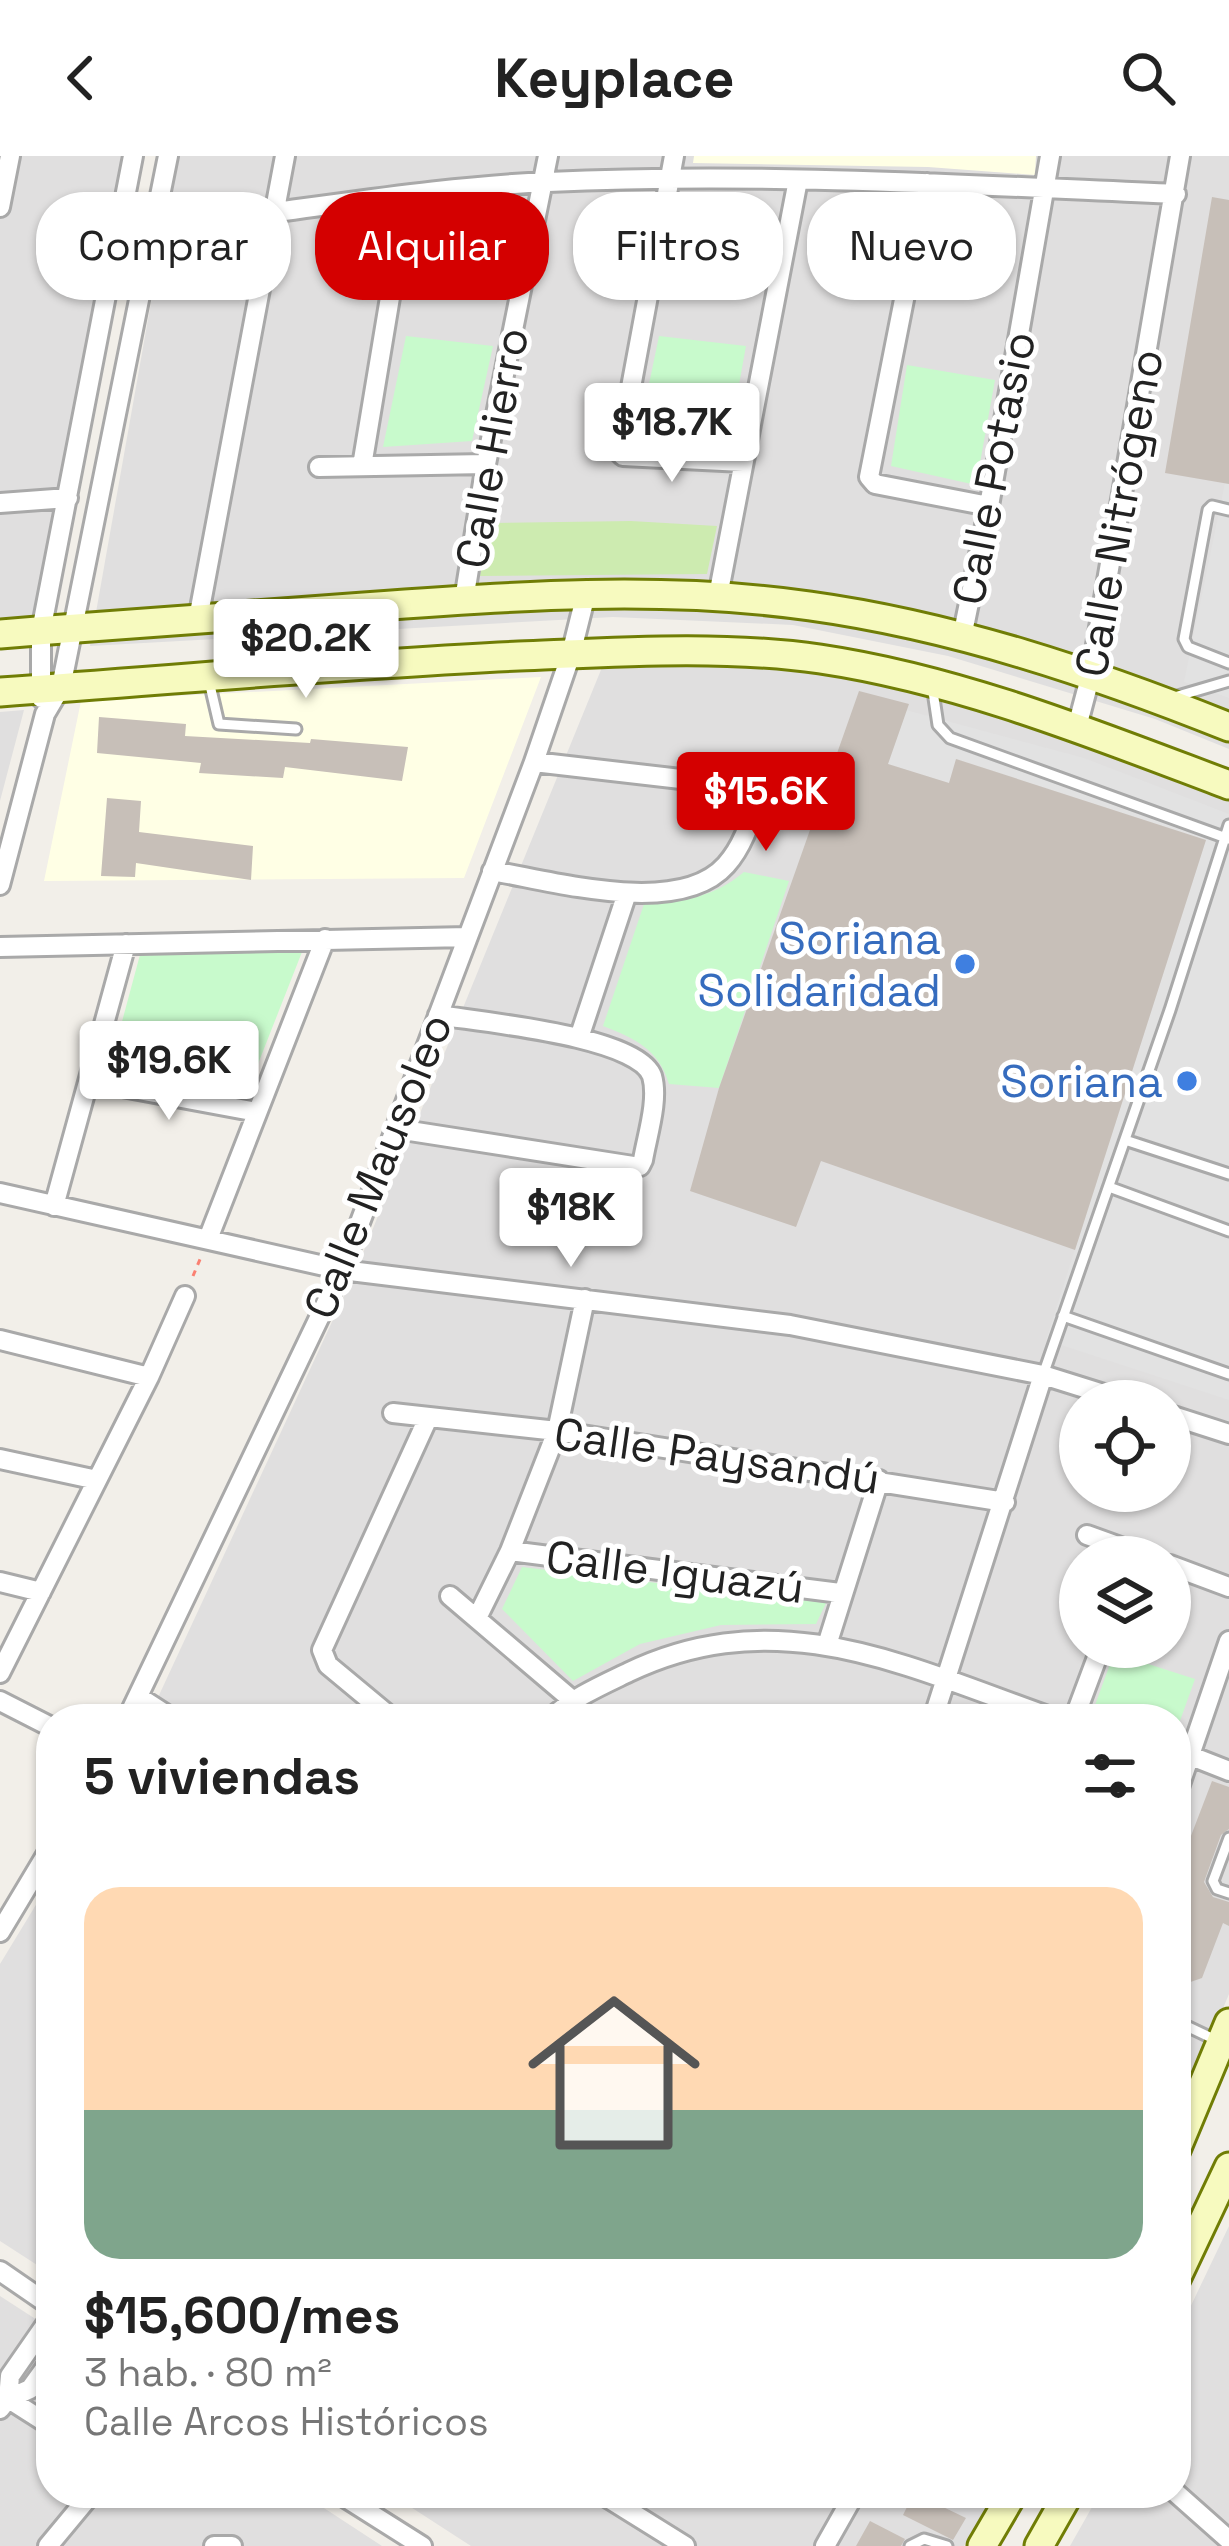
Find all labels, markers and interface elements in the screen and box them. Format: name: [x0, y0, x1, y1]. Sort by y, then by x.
text: Keyplace: [495, 44, 734, 113]
icon: back: [48, 45, 114, 111]
icon: search: [1115, 45, 1181, 111]
chip: Comprar: [36, 192, 291, 300]
chip: Alquilar: [315, 192, 549, 300]
chip: Filtros: [573, 192, 783, 300]
chip: Nuevo: [807, 192, 1016, 300]
street label: Calle Hierro: [443, 323, 541, 573]
street label: Calle Potasio: [940, 327, 1048, 609]
street label: Calle Nitrógeno: [1062, 345, 1176, 681]
pin: $18.7K: [574, 383, 770, 485]
text: $18.7K: [612, 397, 732, 446]
pin: $20.2K: [208, 599, 404, 701]
text: $20.2K: [241, 613, 371, 662]
pin: $15.6K: [668, 752, 864, 854]
text: $15.6K: [704, 766, 828, 815]
place label: Soriana Solidaridad: [697, 910, 941, 1019]
marker: Soriana Solidaridad: [952, 951, 978, 977]
street label: Calle Mausoleo: [291, 1005, 465, 1327]
pin: $19.6K: [71, 1021, 267, 1123]
text: $19.6K: [107, 1035, 231, 1084]
place label: Soriana: [1000, 1053, 1163, 1110]
marker: Soriana: [1174, 1068, 1200, 1094]
pin: $18K: [500, 1168, 642, 1270]
text: $18K: [526, 1182, 616, 1231]
map controls: [1059, 1380, 1191, 1668]
button: locate: [1059, 1380, 1191, 1512]
street label: Calle Paysandú: [551, 1405, 883, 1507]
street label: Calle Iguazú: [543, 1528, 807, 1616]
button: layers: [1059, 1536, 1191, 1668]
icon: filters: [1077, 1743, 1143, 1809]
text: 5 viviendas: [84, 1744, 360, 1809]
icon: home: [506, 1965, 722, 2181]
text: $15,600/mes: [84, 2283, 400, 2348]
text: 3 hab. · 80 m²: [84, 2348, 332, 2397]
text: Calle Arcos Históricos: [84, 2397, 489, 2446]

